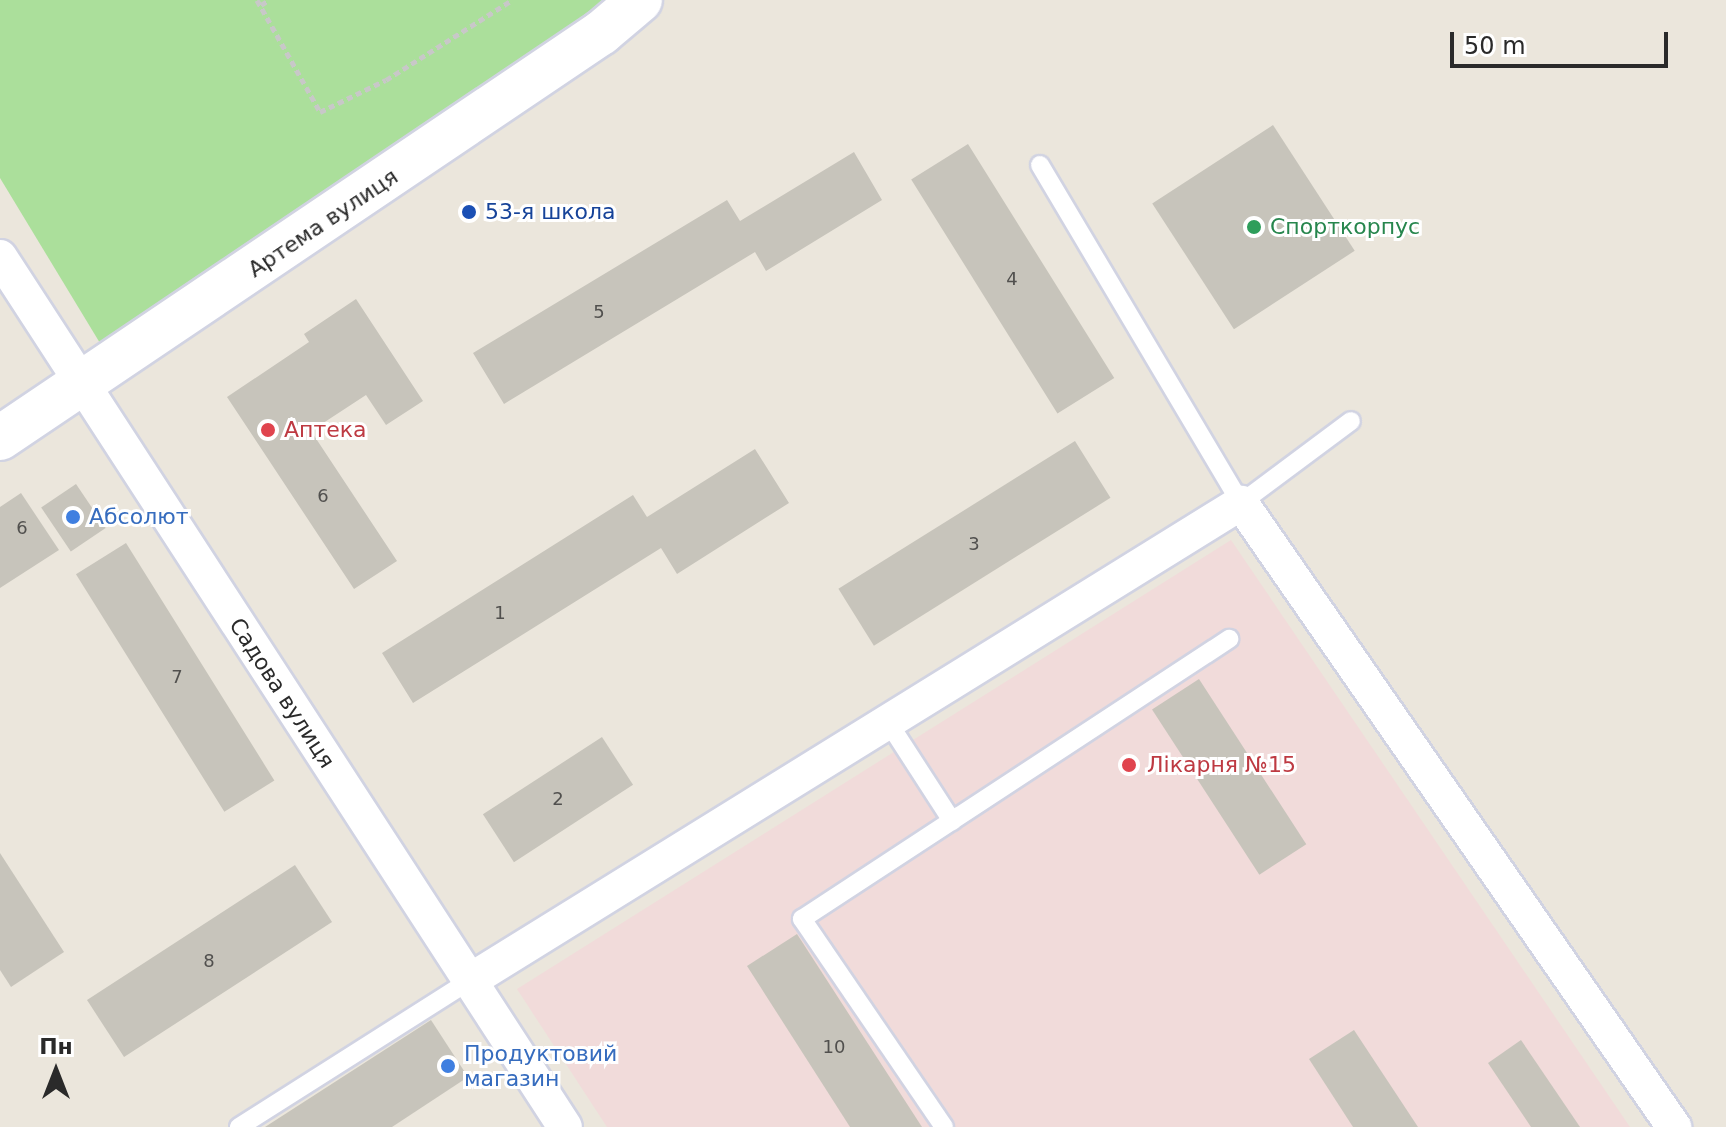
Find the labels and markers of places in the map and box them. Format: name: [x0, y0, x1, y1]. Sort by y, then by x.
place label: 53-я школа: [485, 199, 616, 225]
marker: 53-я школа: [460, 203, 478, 221]
place label: Спорткорпус: [1270, 214, 1420, 240]
marker: Спорткорпус: [1245, 218, 1263, 236]
place label: Аптека: [284, 417, 367, 443]
marker: Аптека: [259, 421, 277, 439]
place label: Абсолют: [89, 504, 189, 530]
marker: Абсолют: [64, 508, 82, 526]
place label: Лікарня №15: [1147, 752, 1296, 778]
marker: Лікарня №15: [1118, 754, 1140, 776]
place label: Продуктовий магазин: [464, 1040, 617, 1092]
marker: Продуктовий магазин: [439, 1057, 457, 1075]

